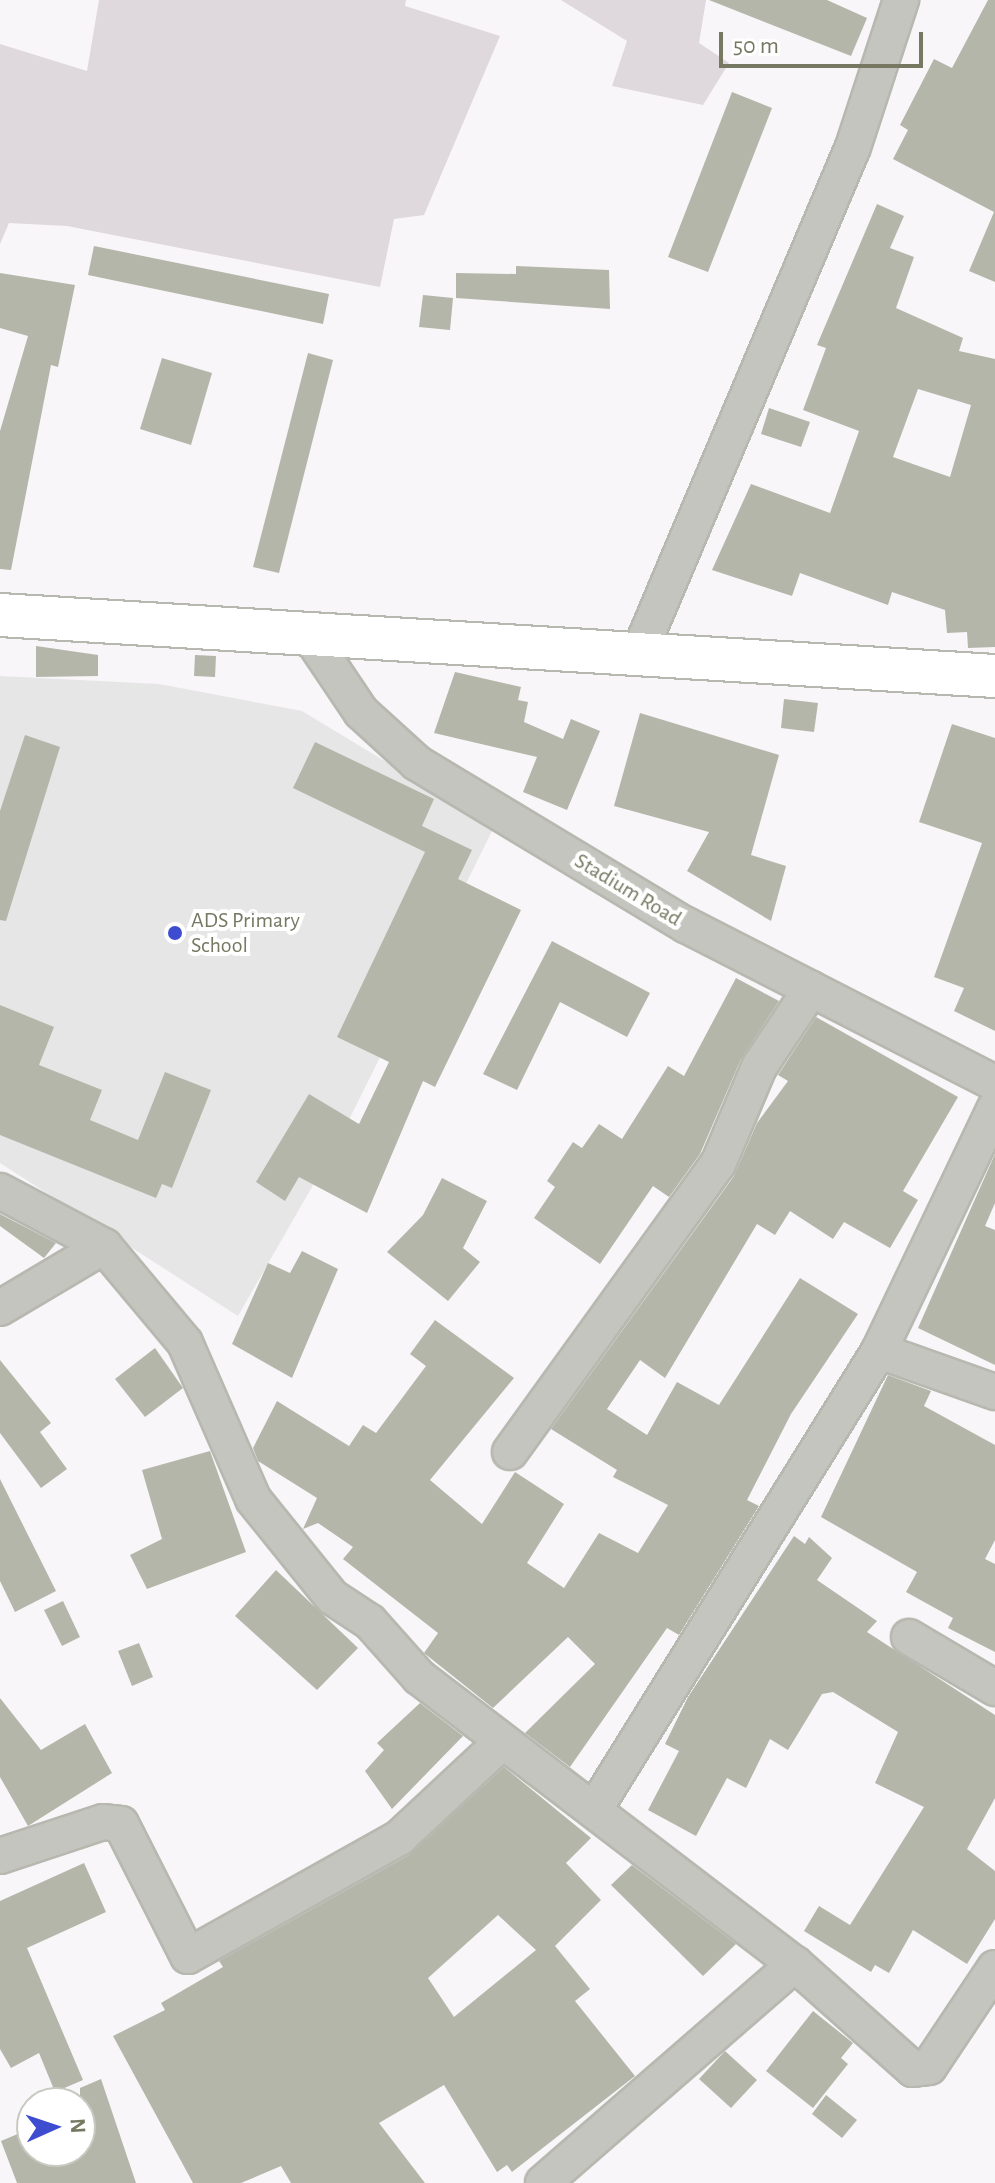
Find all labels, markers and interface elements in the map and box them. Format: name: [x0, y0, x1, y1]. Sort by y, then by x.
scale bar: [723, 16, 927, 66]
text: 50 m: [733, 34, 779, 58]
street label: Stadium Road: [570, 848, 686, 932]
place label: ADS Primary School: [191, 907, 300, 958]
marker: ADS Primary School: [166, 924, 184, 942]
north arrow: [16, 2087, 96, 2167]
text: N: [67, 2118, 89, 2134]

